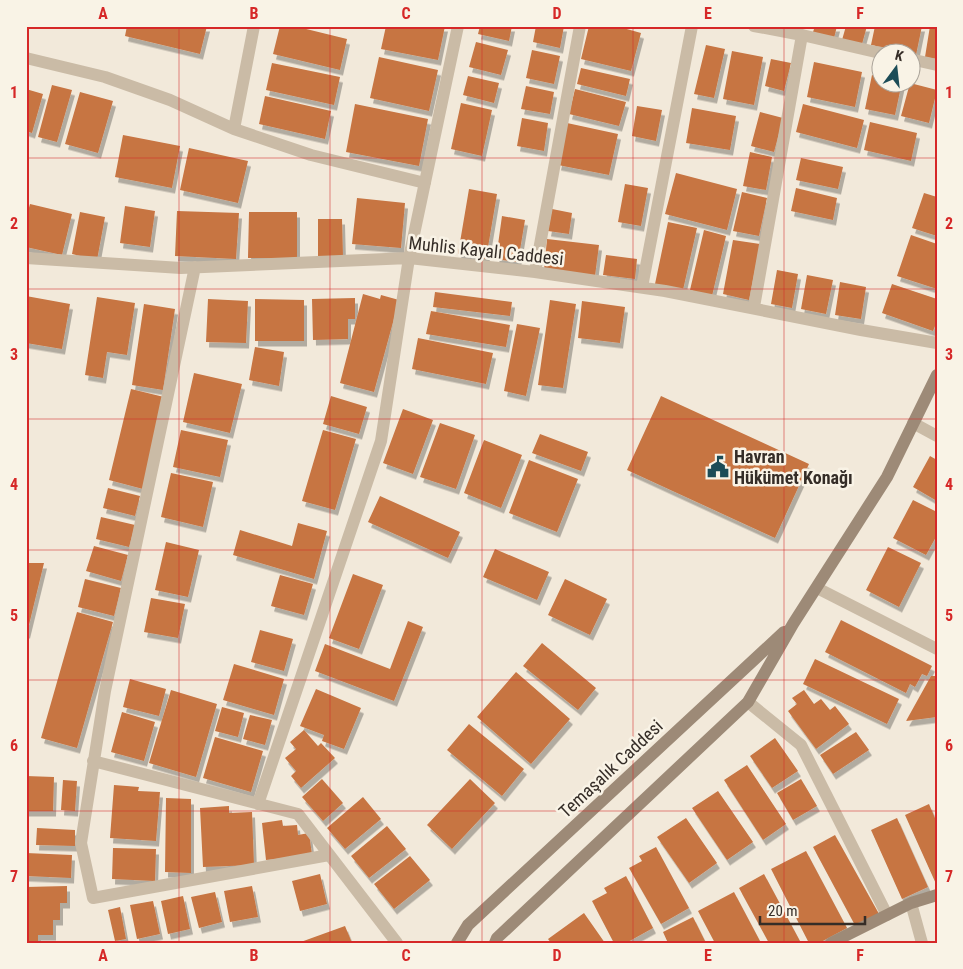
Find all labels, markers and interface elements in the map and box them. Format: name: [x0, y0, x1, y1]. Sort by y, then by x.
text: A: [98, 4, 108, 23]
text: B: [250, 4, 259, 23]
text: C: [401, 4, 411, 23]
text: D: [552, 4, 562, 23]
text: E: [704, 4, 712, 23]
text: F: [856, 4, 864, 23]
north arrow: [870, 42, 920, 92]
text: K: [894, 47, 905, 64]
text: 1: [10, 83, 18, 102]
text: 1: [945, 83, 953, 102]
text: 2: [10, 214, 18, 233]
text: 2: [945, 214, 953, 233]
street label: Muhlis Kayalı Caddesi: [407, 232, 565, 269]
text: 3: [10, 345, 18, 364]
text: 3: [945, 345, 953, 364]
place label: Havran Hükümet Konağı: [734, 446, 853, 488]
public building icon: Havran Hükümet Konağı: [705, 454, 731, 480]
text: 4: [10, 475, 18, 494]
text: 4: [945, 475, 953, 494]
text: 5: [10, 606, 18, 625]
text: 5: [945, 606, 953, 625]
street label: Temaşalık Caddesi: [554, 715, 667, 822]
text: 6: [10, 736, 18, 755]
text: 6: [945, 736, 953, 755]
text: 7: [10, 867, 18, 886]
text: 7: [945, 867, 953, 886]
scale bar: [760, 894, 866, 926]
text: 20 m: [768, 902, 798, 920]
text: A: [98, 946, 108, 965]
text: B: [250, 946, 259, 965]
text: C: [401, 946, 411, 965]
text: D: [552, 946, 562, 965]
text: E: [704, 946, 712, 965]
text: F: [856, 946, 864, 965]

